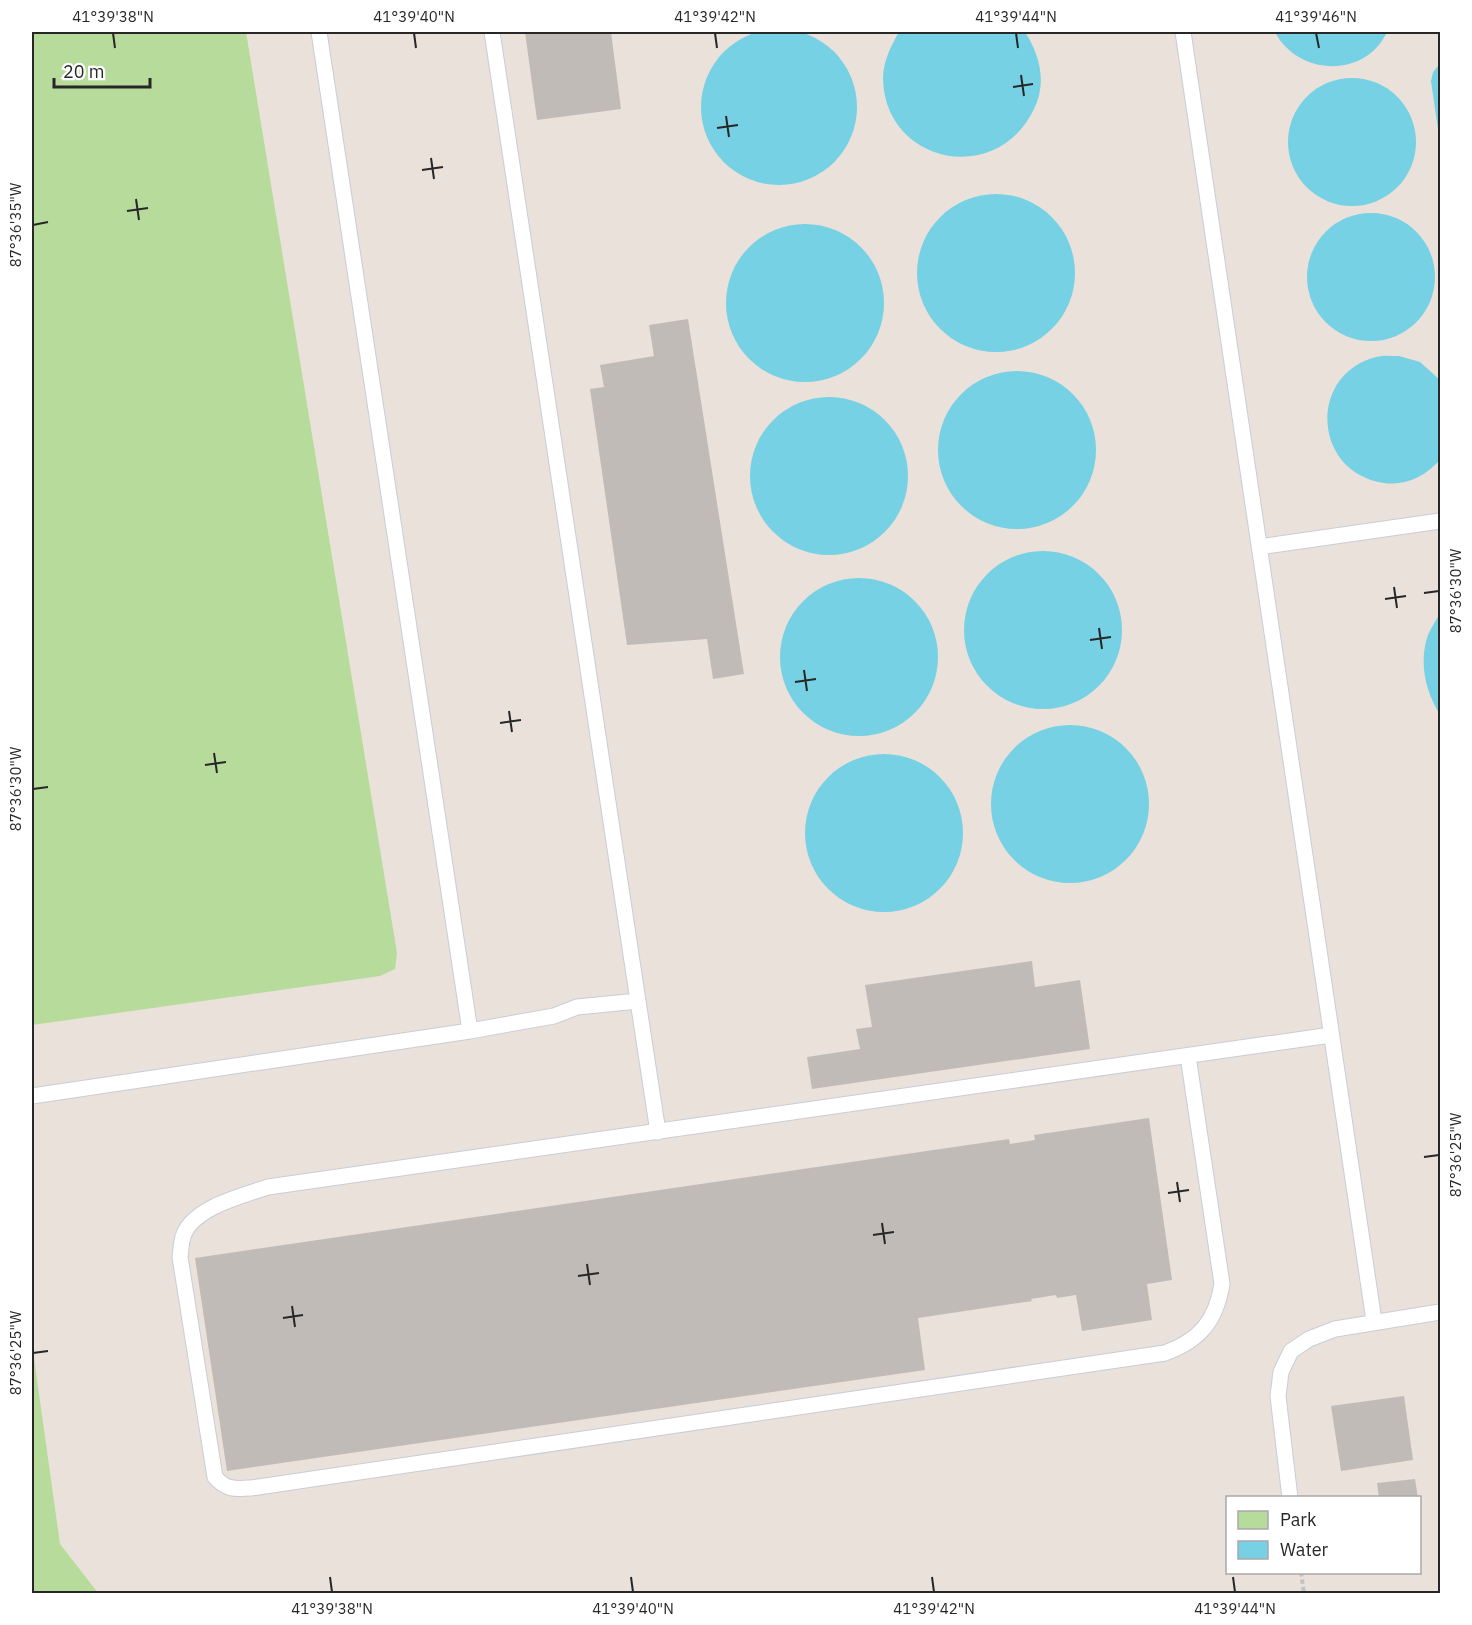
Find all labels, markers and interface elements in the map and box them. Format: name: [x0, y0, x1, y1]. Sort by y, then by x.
text: 41°39'38"N: [72, 7, 154, 26]
text: 41°39'40"N: [373, 7, 455, 26]
text: 41°39'42"N: [674, 7, 756, 26]
text: 41°39'44"N: [975, 7, 1057, 26]
text: 41°39'46"N: [1275, 7, 1357, 26]
scale bar: [54, 51, 150, 89]
text: 20 m: [63, 60, 105, 83]
text: 87°36'35"W: [6, 182, 25, 267]
text: 87°36'30"W: [1446, 548, 1465, 633]
text: 87°36'30"W: [6, 746, 25, 831]
text: 87°36'25"W: [1446, 1112, 1465, 1197]
text: 87°36'25"W: [6, 1310, 25, 1395]
legend: [1226, 1496, 1421, 1574]
text: Park: [1280, 1508, 1317, 1531]
text: Water: [1280, 1538, 1329, 1561]
text: 41°39'38"N: [291, 1599, 373, 1618]
text: 41°39'40"N: [592, 1599, 674, 1618]
text: 41°39'42"N: [893, 1599, 975, 1618]
text: 41°39'44"N: [1194, 1599, 1276, 1618]

